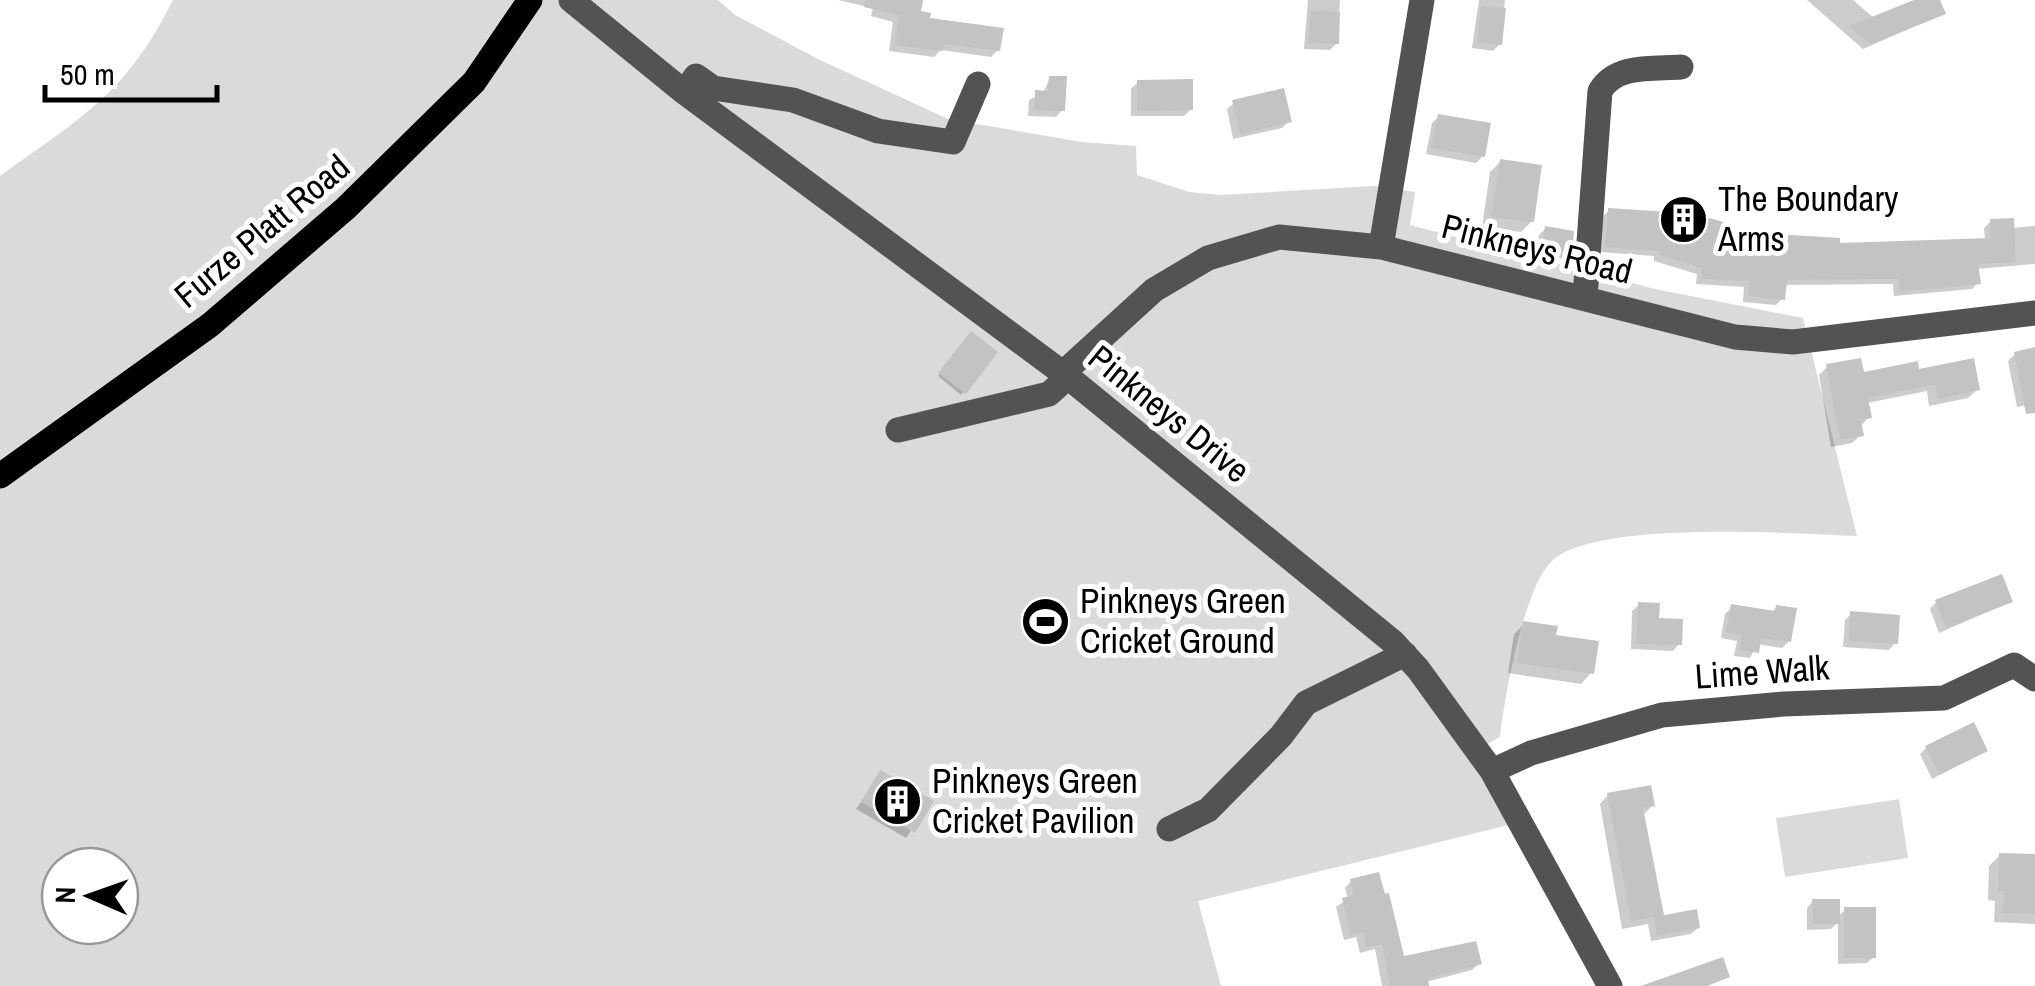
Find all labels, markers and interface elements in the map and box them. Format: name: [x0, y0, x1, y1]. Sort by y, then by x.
scale bar: [45, 40, 218, 102]
text: 50 m: [60, 54, 115, 94]
street label: Furze Platt Road: [164, 143, 359, 318]
place label: The Boundary Arms: [1717, 175, 1899, 262]
building icon: The Boundary Arms: [1657, 193, 1709, 245]
street label: Pinkneys Road: [1437, 202, 1637, 295]
street label: Pinkneys Drive: [1079, 334, 1260, 493]
place label: Pinkneys Green Cricket Ground: [1080, 577, 1286, 664]
sports icon: Pinkneys Green Cricket Ground: [1019, 595, 1071, 647]
street label: Lime Walk: [1693, 643, 1831, 700]
place label: Pinkneys Green Cricket Pavilion: [932, 757, 1138, 844]
building icon: Pinkneys Green Cricket Pavilion: [871, 775, 923, 827]
north arrow: [40, 846, 140, 946]
text: N: [46, 886, 84, 904]

